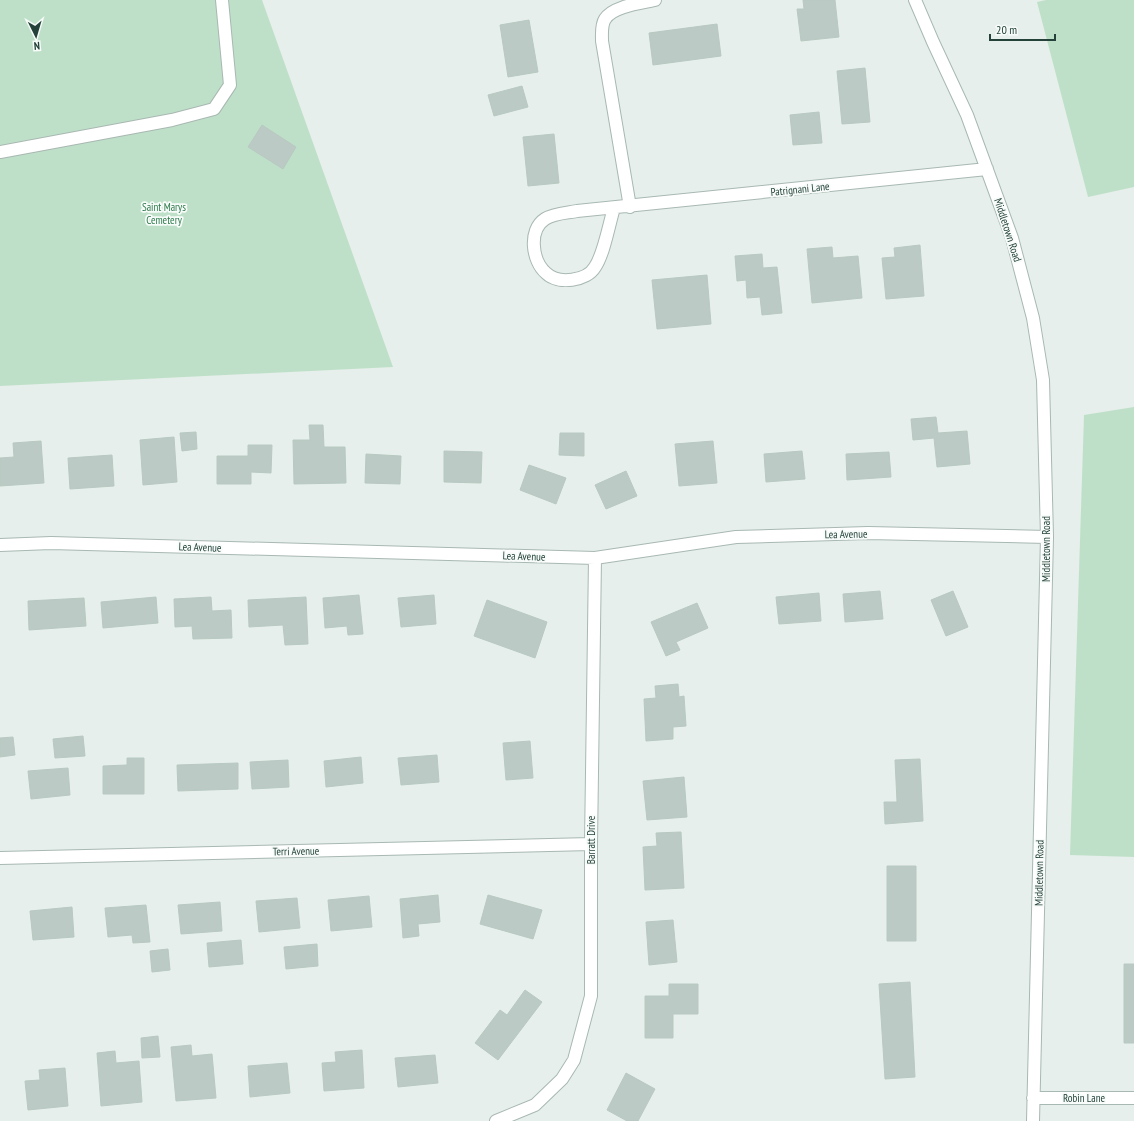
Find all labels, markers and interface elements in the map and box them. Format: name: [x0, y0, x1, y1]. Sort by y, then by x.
north arrow: [16, 16, 56, 56]
scale bar: [990, 16, 1055, 42]
text: 20 m: [996, 22, 1017, 37]
text: N: [33, 39, 40, 53]
street label: Patrignani Lane: [770, 179, 831, 199]
street label: Middletown Road: [991, 196, 1025, 264]
park label: Saint Marys Cemetery: [142, 200, 186, 227]
street label: Middletown Road: [1039, 516, 1053, 582]
street label: Lea Avenue: [824, 527, 868, 541]
street label: Lea Avenue: [178, 539, 222, 555]
street label: Lea Avenue: [502, 548, 546, 564]
street label: Barratt Drive: [584, 815, 598, 864]
street label: Middletown Road: [1031, 840, 1047, 906]
street label: Terri Avenue: [273, 844, 320, 858]
street label: Robin Lane: [1063, 1091, 1106, 1105]

